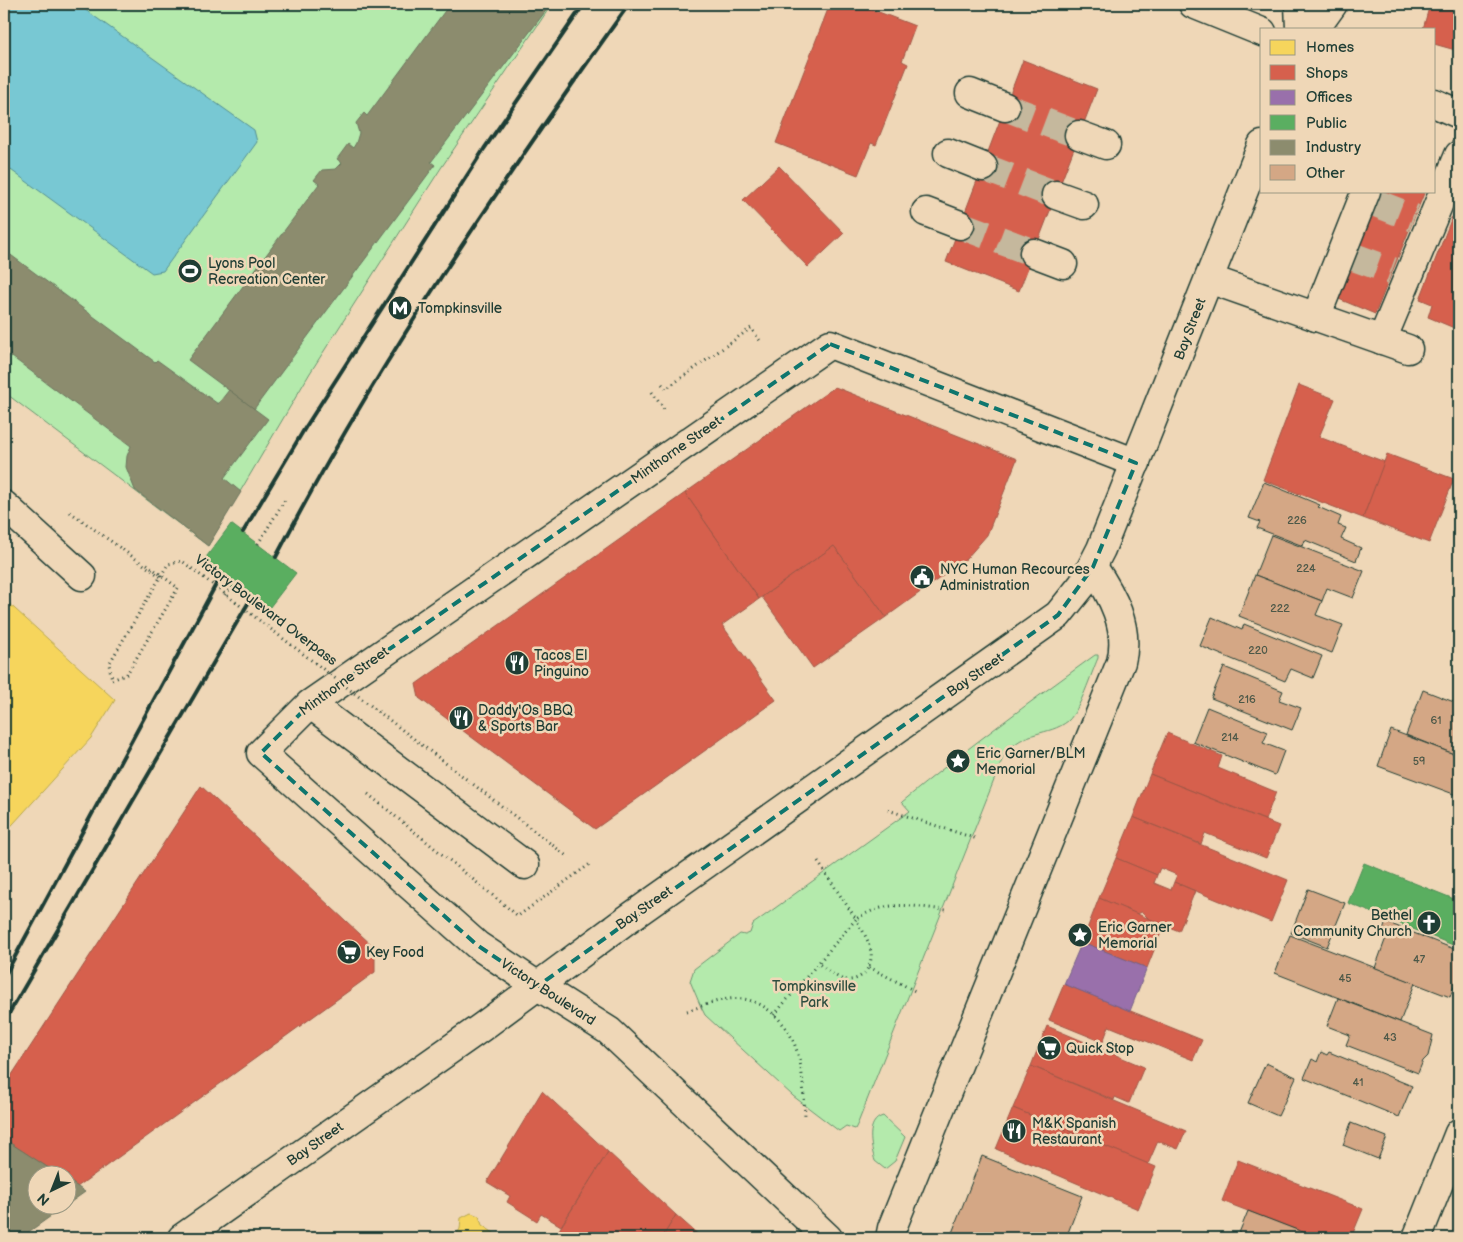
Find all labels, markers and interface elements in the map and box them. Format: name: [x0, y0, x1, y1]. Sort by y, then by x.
legend: [1260, 28, 1436, 192]
text: Homes: [1306, 38, 1355, 57]
text: Shops: [1306, 64, 1349, 83]
text: Offices: [1306, 88, 1353, 107]
text: Public: [1306, 114, 1347, 133]
text: Industry: [1306, 138, 1361, 157]
text: Other: [1306, 164, 1345, 183]
place label: Lyons Pool Recreation Center: [208, 255, 326, 288]
sports icon: Lyons Pool Recreation Center: [177, 258, 203, 284]
metro station icon: Tompkinsville: [387, 295, 413, 321]
street label: Bay Street: [1170, 295, 1210, 362]
place label: Tompkinsville: [418, 300, 502, 317]
street label: Minthorne Street: [628, 412, 725, 487]
house number: 226: [1287, 514, 1307, 527]
street label: Victory Boulevard Overpass: [191, 551, 341, 669]
place label: NYC Human Recources Administration: [940, 561, 1090, 594]
house number: 224: [1296, 562, 1316, 575]
public building icon: NYC Human Recources Administration: [909, 564, 935, 590]
house number: 222: [1270, 602, 1290, 615]
street label: Minthorne Street: [296, 642, 393, 719]
house number: 220: [1248, 644, 1268, 657]
place label: Tacos El Pinguino: [534, 647, 589, 680]
street label: Bay Street: [944, 649, 1007, 701]
restaurant icon: Tacos El Pinguino: [504, 650, 530, 676]
house number: 216: [1238, 693, 1256, 706]
place label: Daddy'Os BBQ & Sports Bar: [478, 702, 573, 735]
restaurant icon: Daddy'Os BBQ & Sports Bar: [448, 705, 474, 731]
house number: 61: [1431, 714, 1441, 727]
house number: 214: [1221, 731, 1239, 744]
place label: Eric Garner/BLM Memorial: [976, 745, 1086, 778]
place icon: Eric Garner/BLM Memorial: [945, 748, 971, 774]
house number: 59: [1413, 755, 1425, 768]
street label: Bay Street: [613, 882, 676, 934]
place label: Bethel Community Church: [1293, 907, 1412, 940]
church icon: Bethel Community Church: [1416, 910, 1442, 936]
place label: Eric Garner Memorial: [1098, 919, 1172, 952]
place icon: Eric Garner Memorial: [1067, 922, 1093, 948]
supermarket icon: Key Food: [336, 939, 362, 965]
place label: Key Food: [366, 944, 424, 961]
house number: 47: [1413, 953, 1426, 966]
street label: Victory Boulevard: [497, 955, 599, 1029]
house number: 45: [1338, 972, 1352, 985]
park label: Tompkinsville Park: [772, 978, 856, 1011]
house number: 43: [1383, 1031, 1397, 1044]
supermarket icon: Quick Stop: [1036, 1035, 1062, 1061]
place label: Quick Stop: [1066, 1040, 1134, 1057]
house number: 41: [1353, 1076, 1363, 1089]
place label: M&K Spanish Restaurant: [1032, 1115, 1117, 1148]
street label: Bay Street: [284, 1118, 347, 1170]
restaurant icon: M&K Spanish Restaurant: [1001, 1118, 1027, 1144]
north arrow: [28, 1164, 78, 1214]
text: N: [34, 1189, 53, 1209]

